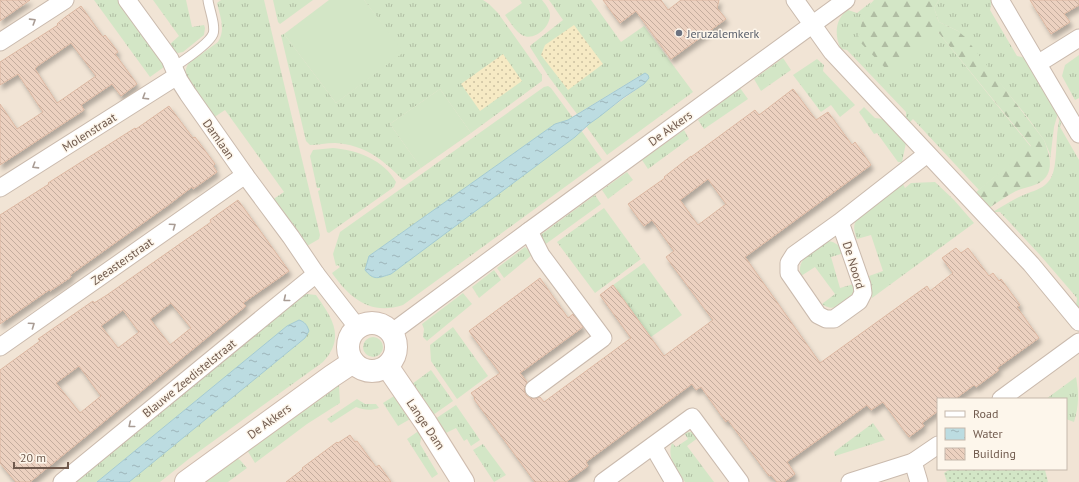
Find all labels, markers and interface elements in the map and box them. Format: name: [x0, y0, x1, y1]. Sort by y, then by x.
one-way arrow: [29, 19, 36, 26]
place label: Jeruzalemkerk: [686, 26, 760, 41]
marker: Jeruzalemkerk: [674, 28, 684, 38]
one-way arrow: [142, 92, 149, 99]
street label: De Akkers: [645, 107, 695, 149]
street label: Molenstraat: [59, 109, 119, 155]
street label: Damlaan: [200, 116, 238, 162]
one-way arrow: [32, 162, 39, 169]
one-way arrow: [168, 224, 175, 231]
street label: Zeeasterstraat: [88, 234, 156, 288]
street label: De Noord: [840, 240, 868, 290]
one-way arrow: [283, 294, 291, 301]
one-way arrow: [28, 322, 35, 330]
street label: Blauwe Zeedistelstraat: [139, 336, 239, 420]
street label: Lange Dam: [404, 396, 448, 452]
legend: [937, 398, 1067, 470]
street label: De Akkers: [244, 400, 294, 442]
text: Road: [973, 406, 998, 421]
one-way arrow: [129, 421, 136, 428]
text: Water: [973, 426, 1003, 441]
scale bar: [14, 444, 68, 470]
text: Building: [973, 446, 1016, 461]
text: 20 m: [20, 450, 46, 465]

